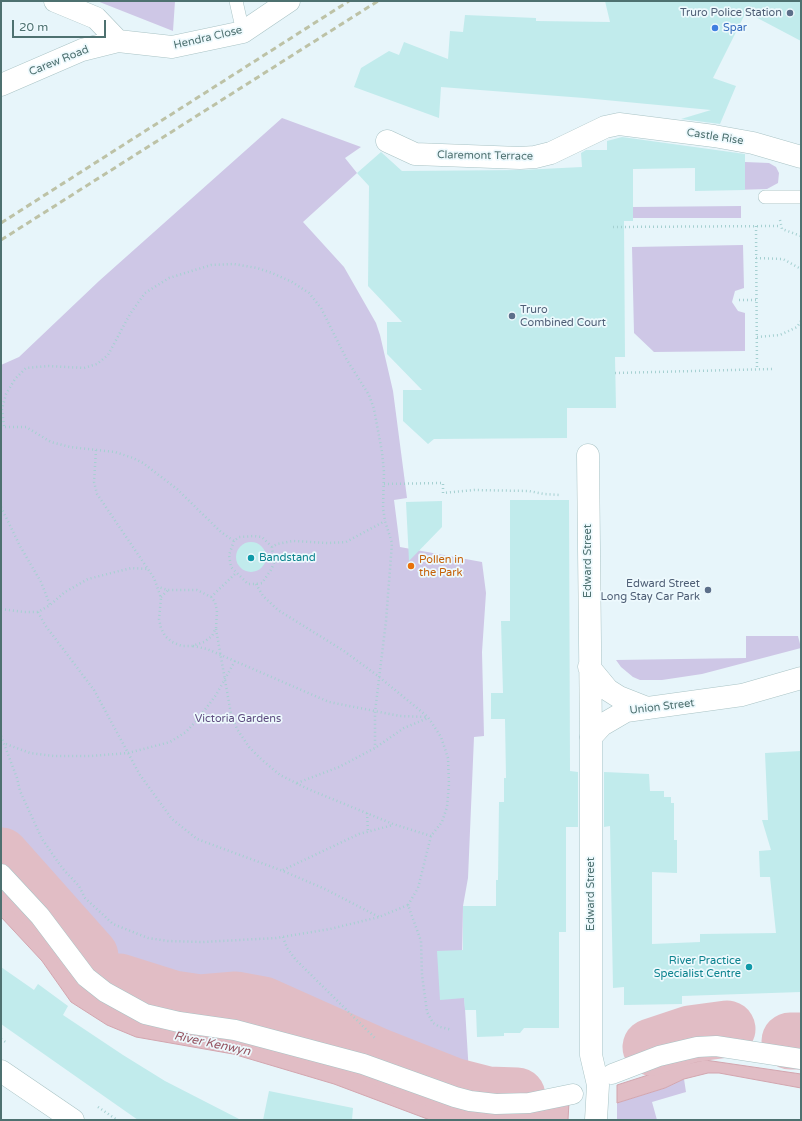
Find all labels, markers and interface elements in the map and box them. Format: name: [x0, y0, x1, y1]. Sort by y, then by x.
place label: Truro Police Station: [680, 6, 782, 20]
marker: Truro Police Station: [785, 8, 795, 18]
scale bar: [14, 12, 108, 38]
text: 20 m: [19, 20, 48, 34]
place label: Spar: [723, 21, 747, 35]
marker: Spar: [710, 23, 720, 33]
street label: Hendra Close: [172, 24, 244, 52]
street label: Carew Road: [27, 43, 91, 79]
street label: Castle Rise: [686, 126, 744, 148]
street label: Claremont Terrace: [437, 149, 533, 163]
place label: Truro Combined Court: [520, 303, 606, 329]
marker: Truro Combined Court: [507, 311, 517, 321]
street label: Edward Street: [581, 524, 595, 598]
place label: Bandstand: [259, 551, 316, 565]
marker: Bandstand: [246, 553, 256, 563]
place label: Pollen in the Park: [419, 553, 464, 579]
marker: Pollen in the Park: [406, 561, 416, 571]
place label: Edward Street Long Stay Car Park: [600, 577, 700, 603]
marker: Edward Street Long Stay Car Park: [703, 585, 713, 595]
street label: Union Street: [629, 696, 695, 718]
park label: Victoria Gardens: [195, 712, 281, 726]
street label: Edward Street: [584, 857, 598, 931]
place label: River Practice Specialist Centre: [654, 954, 741, 980]
marker: River Practice Specialist Centre: [744, 962, 754, 972]
water label: River Kenwyn: [173, 1029, 251, 1059]

